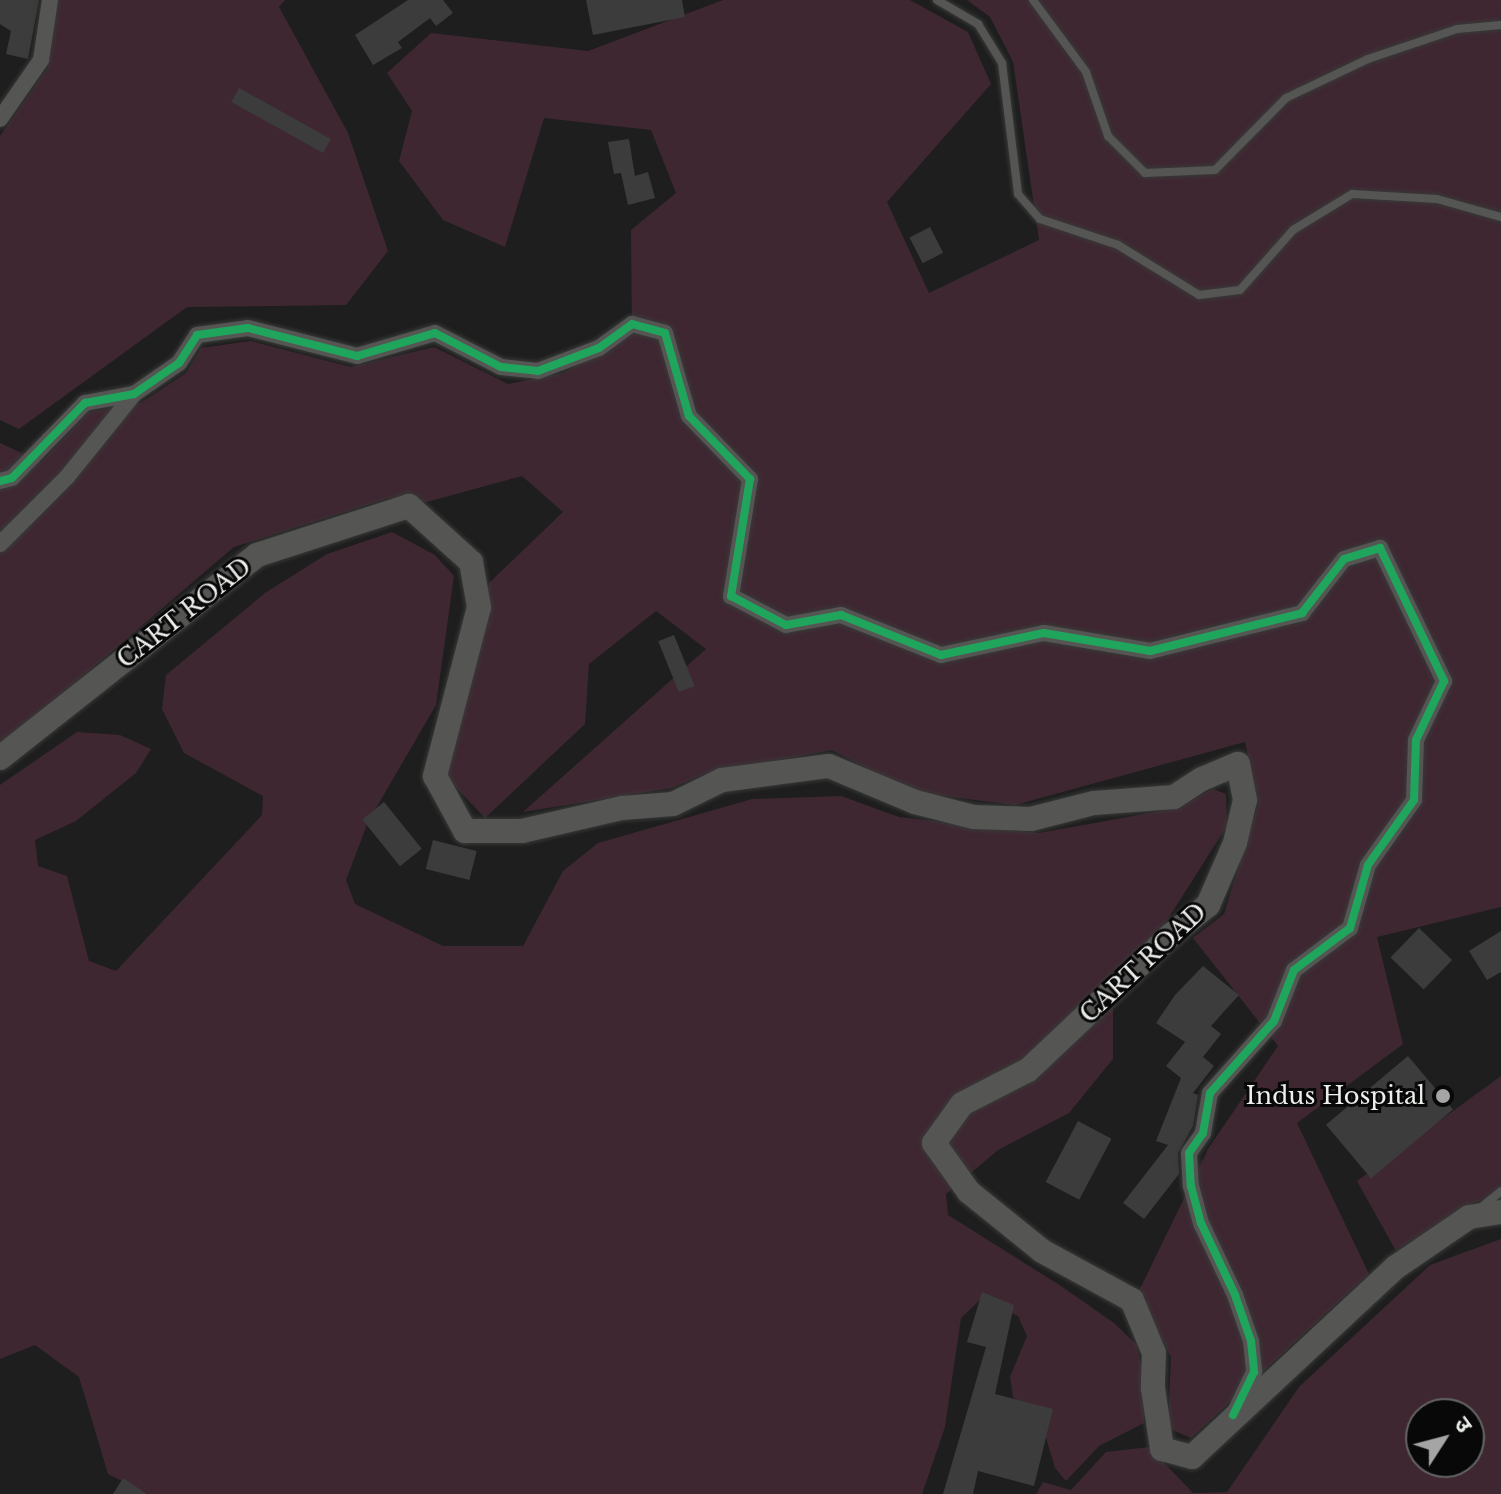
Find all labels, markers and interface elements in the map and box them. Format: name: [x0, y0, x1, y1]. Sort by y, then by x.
street label: CART ROAD: [111, 552, 257, 674]
street label: CART ROAD: [1074, 897, 1212, 1029]
place label: Indus Hospital: [1246, 1082, 1425, 1110]
marker: Indus Hospital: [1432, 1085, 1454, 1107]
north arrow: [1405, 1398, 1485, 1478]
text: उ: [1448, 1412, 1478, 1438]

